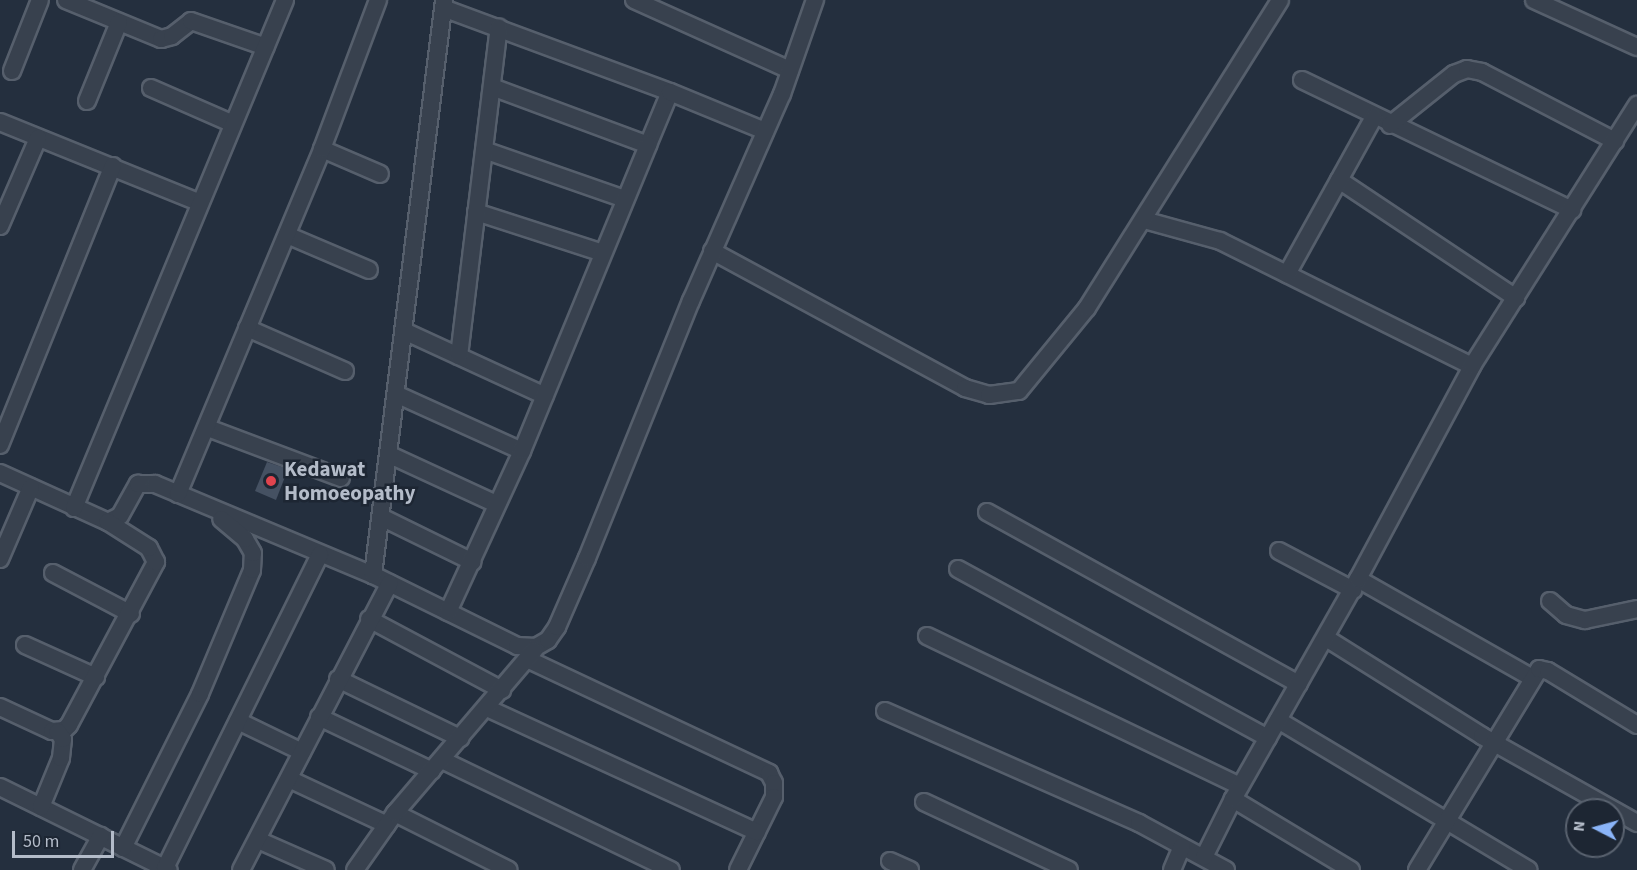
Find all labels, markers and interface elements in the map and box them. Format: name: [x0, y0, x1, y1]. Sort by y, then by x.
place label: Kedawat Homoeopathy: [284, 456, 415, 506]
marker: Kedawat Homoeopathy: [262, 472, 280, 490]
north arrow: [1565, 798, 1625, 858]
scale bar: [15, 819, 117, 857]
text: N: [1568, 820, 1591, 833]
text: 50 m: [23, 829, 59, 854]

